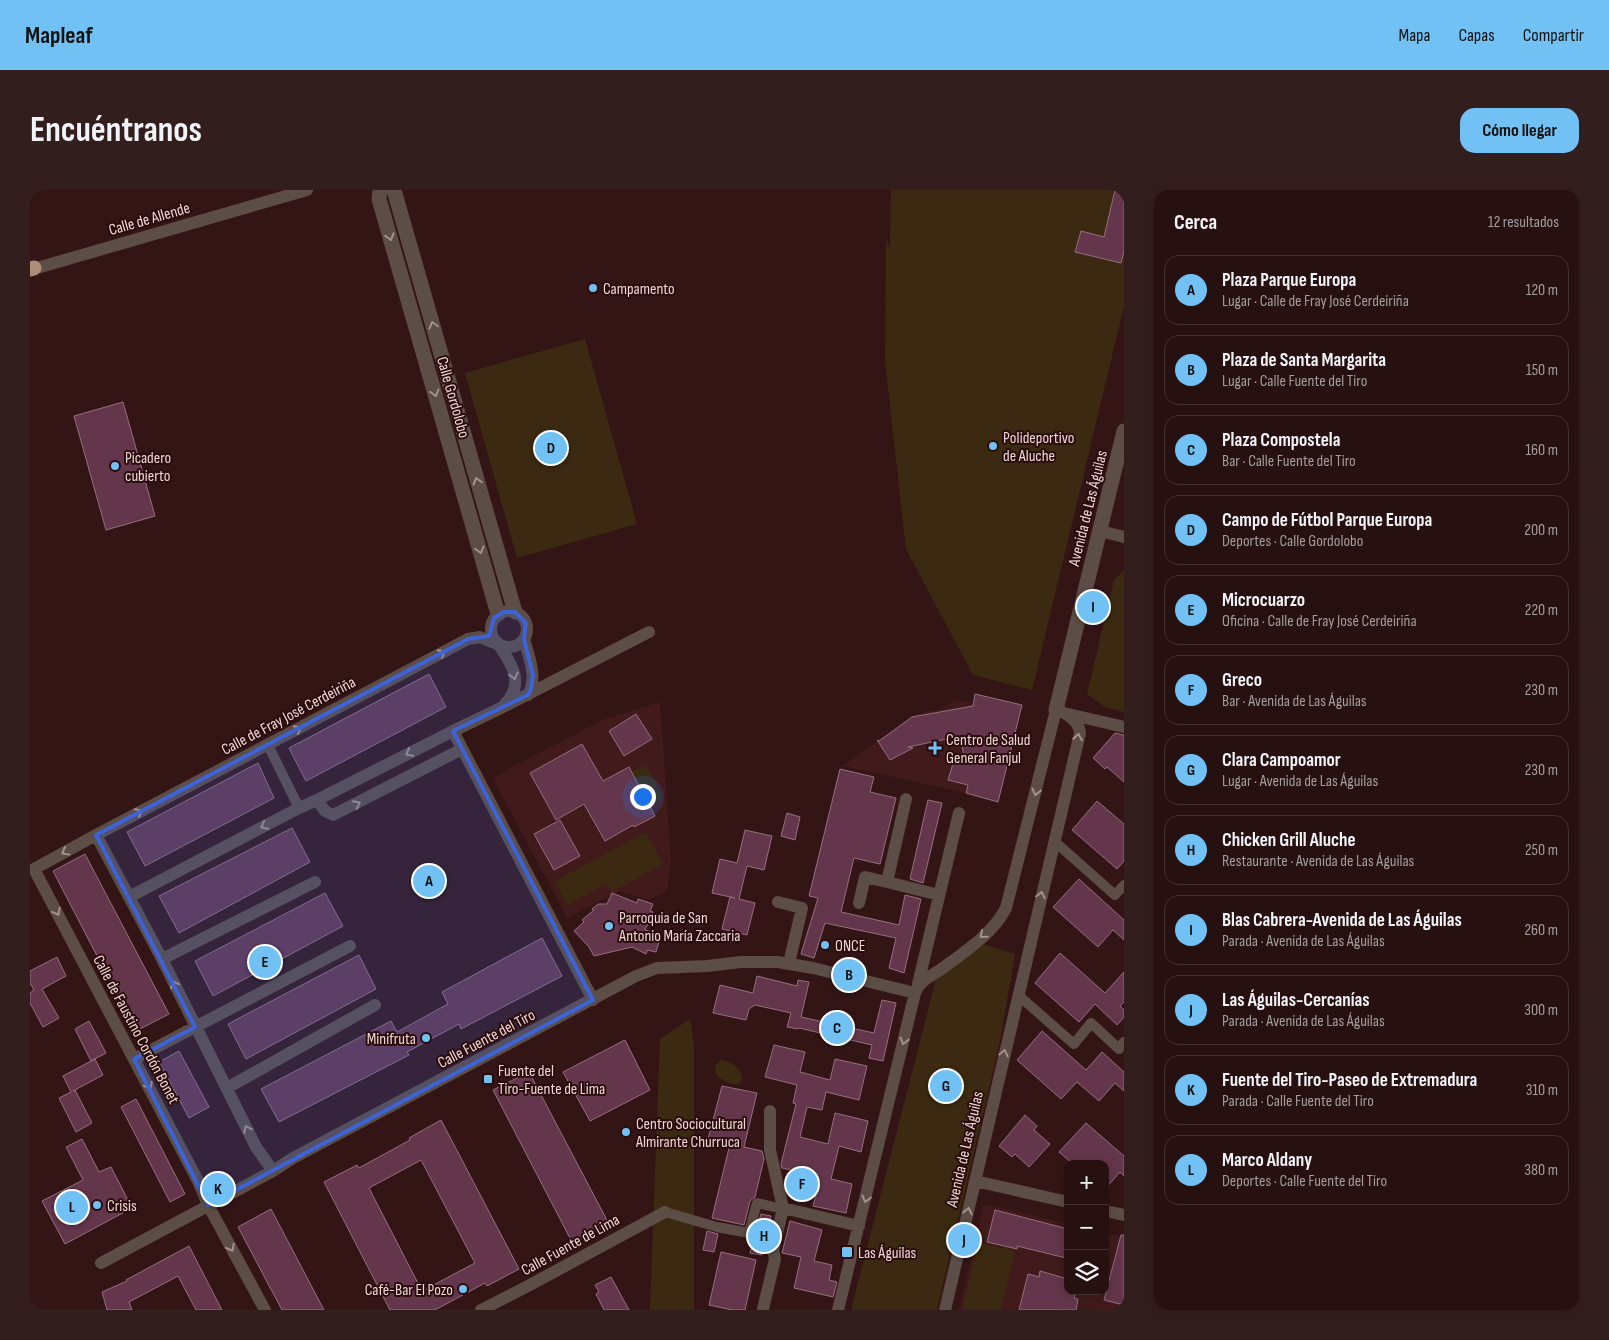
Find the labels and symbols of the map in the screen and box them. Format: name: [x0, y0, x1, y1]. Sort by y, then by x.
street label: Calle de Allende: [107, 199, 192, 240]
one-way arrow: [385, 233, 395, 241]
place label: Campamento: [603, 280, 675, 299]
marker: Campamento: [587, 282, 599, 294]
one-way arrow: [428, 321, 438, 329]
street label: Calle Gordolobo: [432, 355, 473, 440]
one-way arrow: [429, 389, 440, 398]
pin: D: [535, 429, 567, 467]
place label: Polideportivo de Aluche: [1003, 429, 1074, 466]
marker: Polideportivo de Aluche: [987, 440, 999, 452]
street label: Avenida de Las Águilas: [1065, 448, 1112, 569]
place label: Picadero cubierto: [125, 449, 171, 486]
marker: Picadero cubierto: [109, 460, 121, 472]
one-way arrow: [473, 477, 483, 486]
one-way arrow: [474, 545, 485, 554]
pin: I: [1077, 588, 1109, 626]
one-way arrow: [437, 649, 446, 659]
one-way arrow: [508, 672, 519, 681]
street label: Calle de Fray José Cerdeiriña: [218, 673, 359, 760]
one-way arrow: [293, 725, 302, 735]
place label: Centro de Salud General Fanjul: [946, 731, 1030, 768]
one-way arrow: [1073, 732, 1083, 741]
marker: Centro de Salud General Fanjul: [928, 741, 942, 755]
one-way arrow: [406, 747, 415, 757]
your location: [630, 784, 656, 810]
one-way arrow: [1031, 787, 1042, 796]
one-way arrow: [352, 799, 361, 810]
one-way arrow: [134, 808, 143, 818]
one-way arrow: [260, 820, 269, 830]
one-way arrow: [61, 845, 70, 855]
pin: A: [413, 862, 445, 900]
one-way arrow: [1035, 890, 1046, 899]
one-way arrow: [51, 907, 61, 916]
place label: Parroquia de San Antonio María Zaccaria: [618, 909, 740, 946]
marker: Parroquia de San Antonio María Zaccaria: [603, 920, 615, 932]
one-way arrow: [980, 929, 989, 938]
place label: ONCE: [835, 937, 865, 956]
marker: ONCE: [819, 939, 831, 951]
pin: E: [249, 943, 281, 981]
street label: Calle de Faustino Cordón Bonet: [88, 952, 183, 1107]
pin: B: [833, 956, 865, 994]
one-way arrow: [170, 980, 181, 989]
street label: Calle Fuente del Tiro: [435, 1006, 539, 1073]
pin: C: [821, 1009, 853, 1047]
place label: Minifruta: [367, 1030, 416, 1049]
marker: Minifruta: [420, 1032, 432, 1044]
one-way arrow: [899, 1037, 910, 1046]
one-way arrow: [998, 1049, 1009, 1058]
place label: Fuente del Tiro-Fuente de Lima: [498, 1062, 605, 1099]
pin: G: [930, 1067, 962, 1105]
marker: Fuente del Tiro-Fuente de Lima: [482, 1073, 494, 1085]
one-way arrow: [143, 1081, 153, 1090]
street label: Avenida de Las Águilas: [943, 1089, 988, 1210]
place label: Centro Sociocultural Almirante Churruca: [635, 1115, 746, 1152]
one-way arrow: [243, 1125, 254, 1134]
marker: Centro Sociocultural Almirante Churruca: [620, 1126, 632, 1138]
pin: F: [786, 1165, 818, 1203]
pin: K: [202, 1170, 234, 1208]
pin: L: [56, 1188, 88, 1226]
one-way arrow: [861, 1194, 872, 1203]
place label: Crisis: [107, 1197, 137, 1216]
marker: Crisis: [91, 1199, 103, 1211]
one-way arrow: [962, 1207, 973, 1216]
street label: Calle Fuente de Lima: [518, 1210, 623, 1280]
pin: H: [748, 1217, 780, 1255]
pin: J: [948, 1221, 980, 1259]
one-way arrow: [225, 1242, 235, 1251]
place label: Las Águilas: [858, 1244, 917, 1263]
marker: Las Águilas: [840, 1245, 854, 1259]
place label: Café-Bar El Pozo: [365, 1281, 453, 1300]
marker: Café-Bar El Pozo: [457, 1283, 469, 1295]

